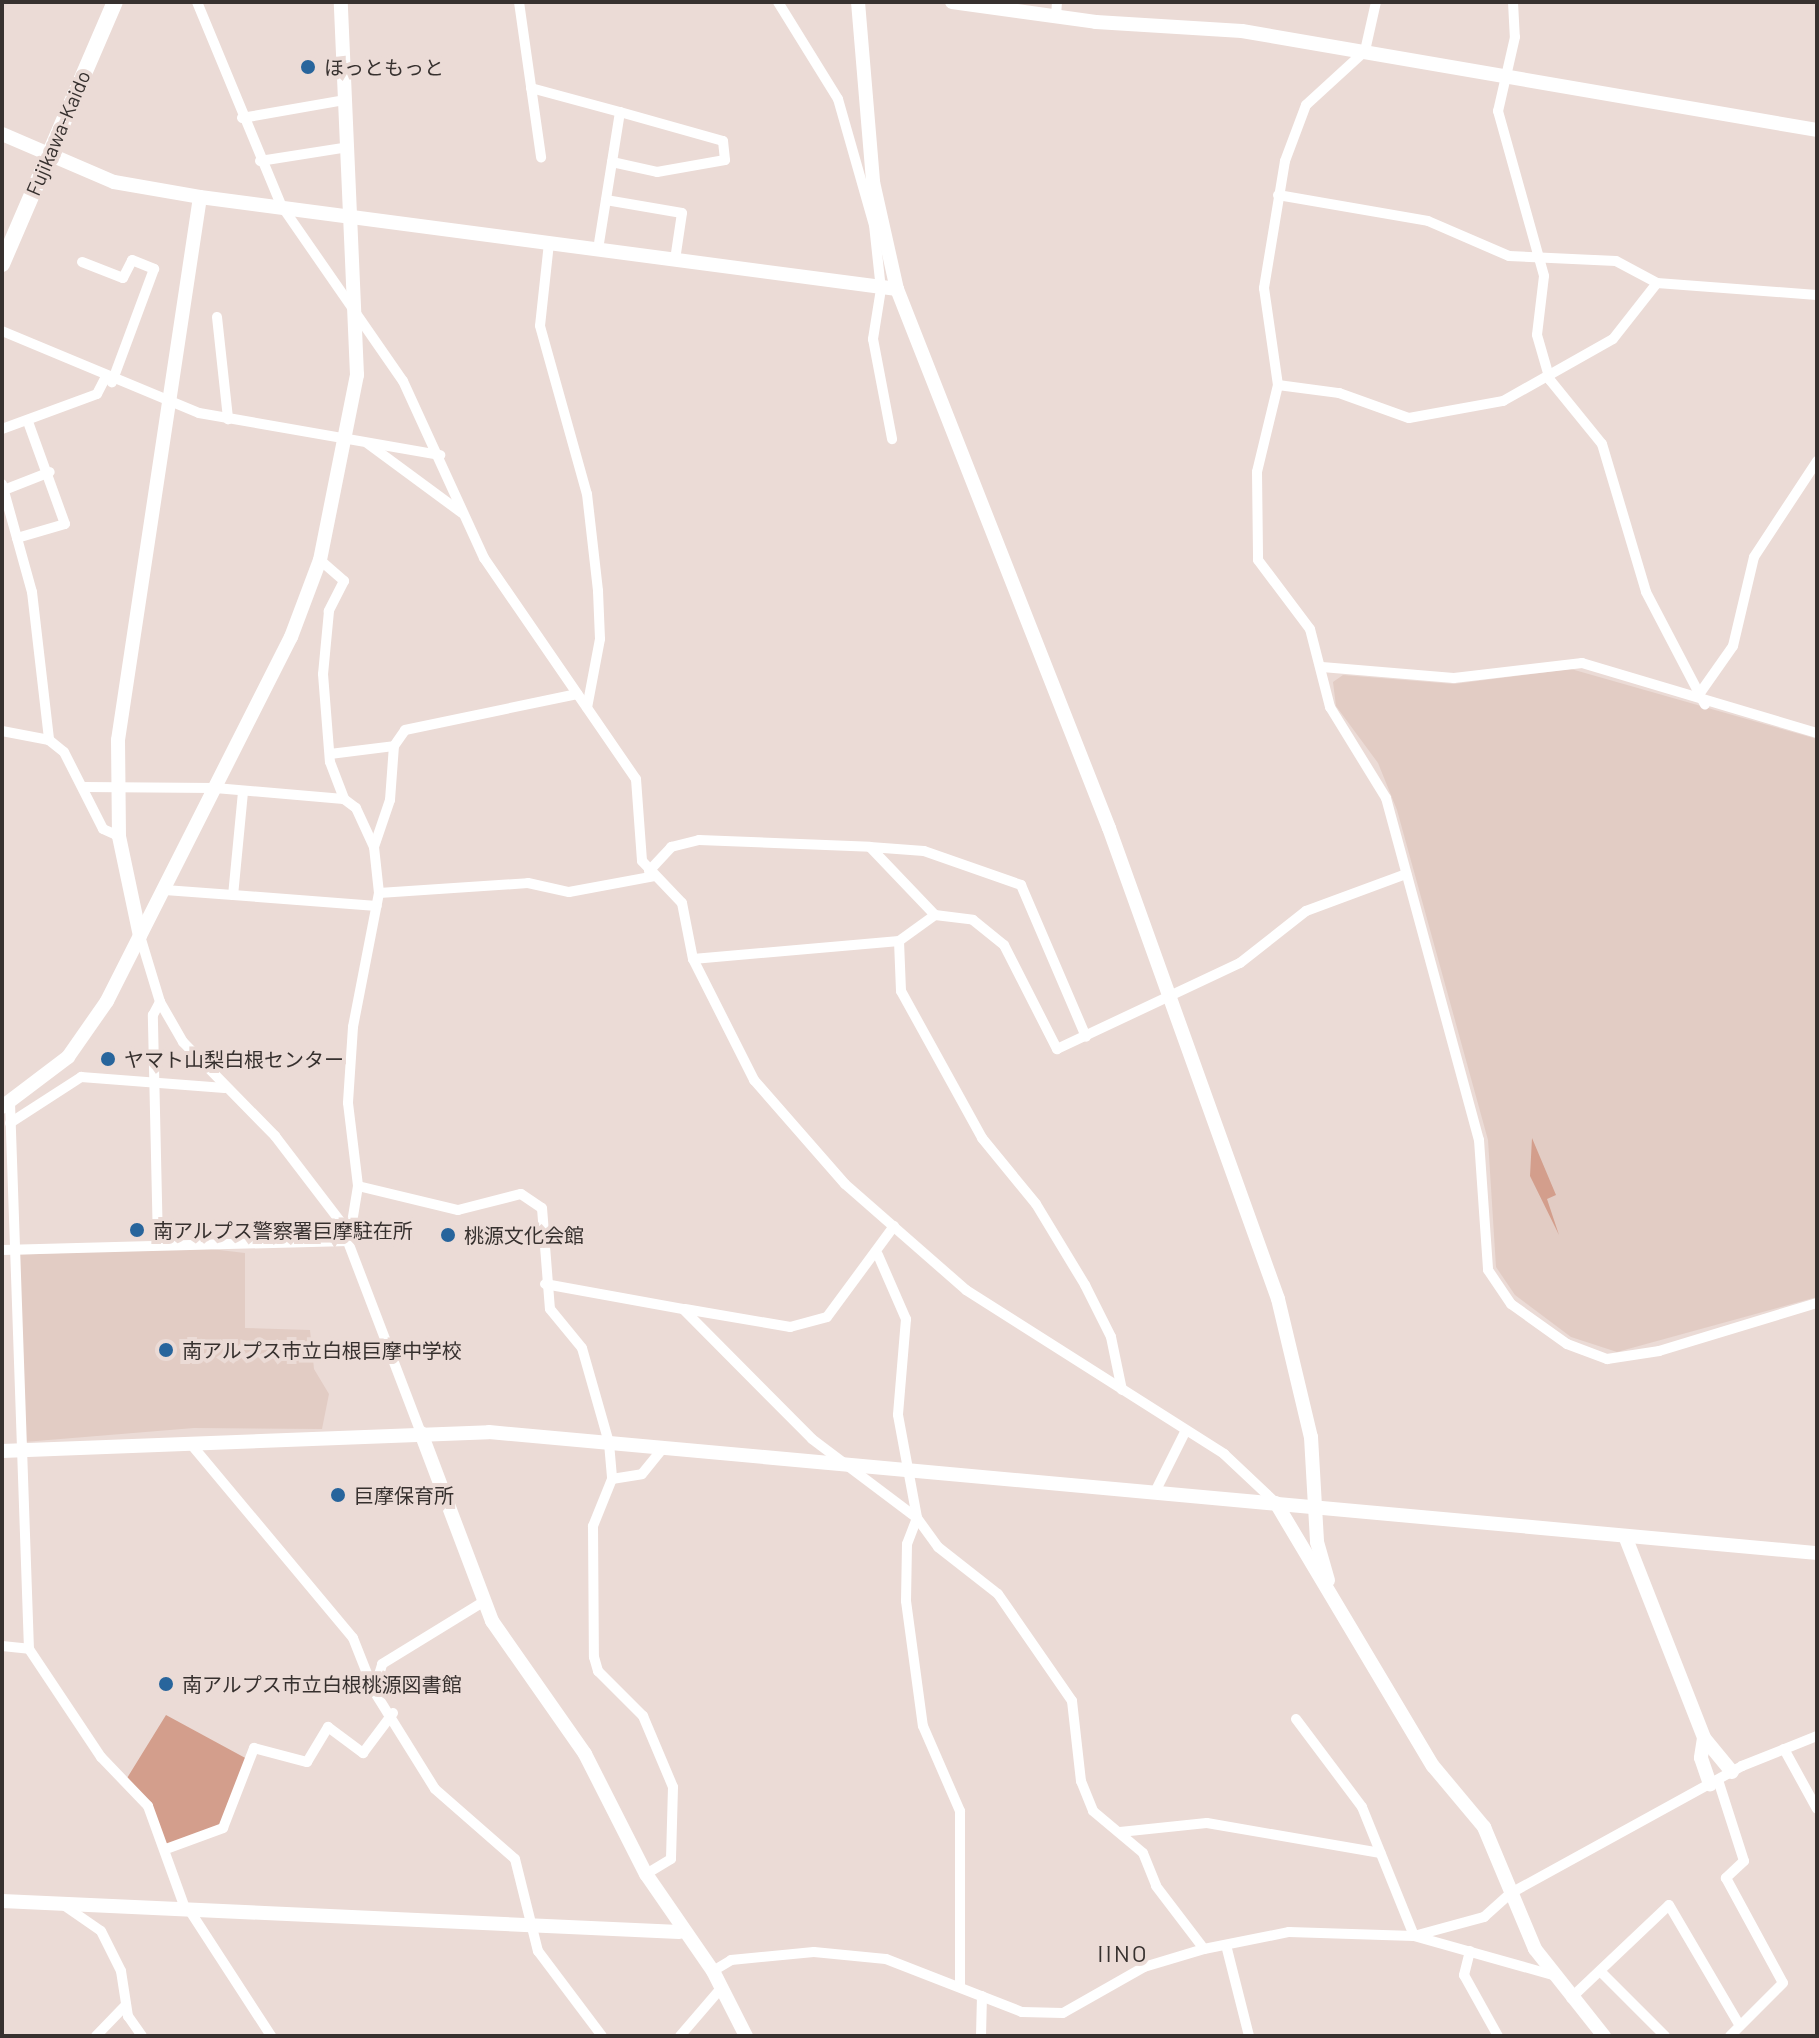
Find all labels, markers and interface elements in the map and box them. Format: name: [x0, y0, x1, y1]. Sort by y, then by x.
place label: ほっともっと: [324, 55, 444, 79]
marker: ほっともっと: [299, 58, 317, 76]
street label: Fujikawa-Kaido: [21, 67, 95, 199]
place label: ヤマト山梨白根センター: [124, 1047, 344, 1071]
marker: ヤマト山梨白根センター: [99, 1050, 117, 1068]
place label: 南アルプス警察署巨摩駐在所: [153, 1218, 413, 1242]
marker: 南アルプス警察署巨摩駐在所: [128, 1221, 146, 1239]
place label: 桃源文化会館: [464, 1223, 584, 1247]
marker: 桃源文化会館: [439, 1226, 457, 1244]
place label: 南アルプス市立白根巨摩中学校: [182, 1338, 462, 1362]
marker: 南アルプス市立白根巨摩中学校: [157, 1341, 175, 1359]
place label: 巨摩保育所: [354, 1483, 454, 1507]
marker: 巨摩保育所: [329, 1486, 347, 1504]
place label: 南アルプス市立白根桃源図書館: [182, 1672, 462, 1696]
marker: 南アルプス市立白根桃源図書館: [157, 1675, 175, 1693]
district label: IINO: [1097, 1939, 1149, 1967]

